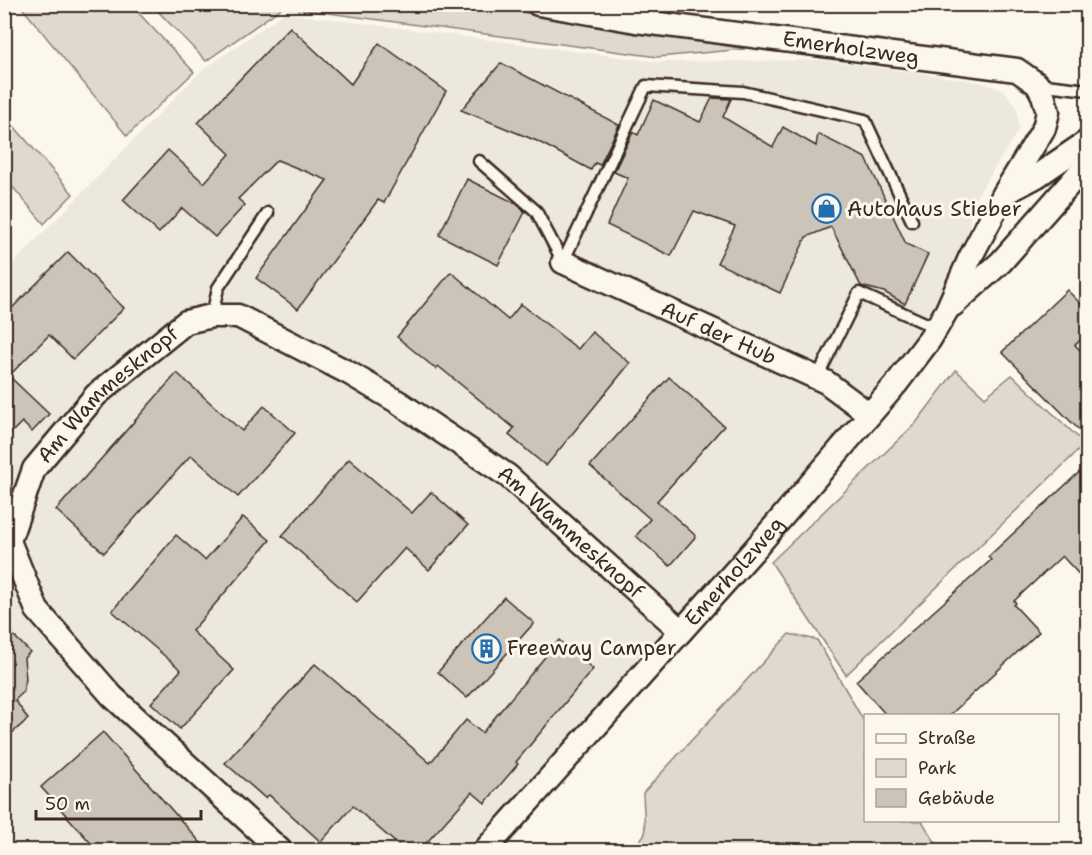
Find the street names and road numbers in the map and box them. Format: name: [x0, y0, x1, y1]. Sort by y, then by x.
street label: Emerholzweg: [781, 25, 921, 71]
street label: Auf der Hub: [656, 295, 781, 371]
street label: Am Wammesknopf: [31, 319, 185, 469]
street label: Am Wammesknopf: [492, 459, 650, 605]
street label: Emerholzweg: [678, 511, 791, 632]

